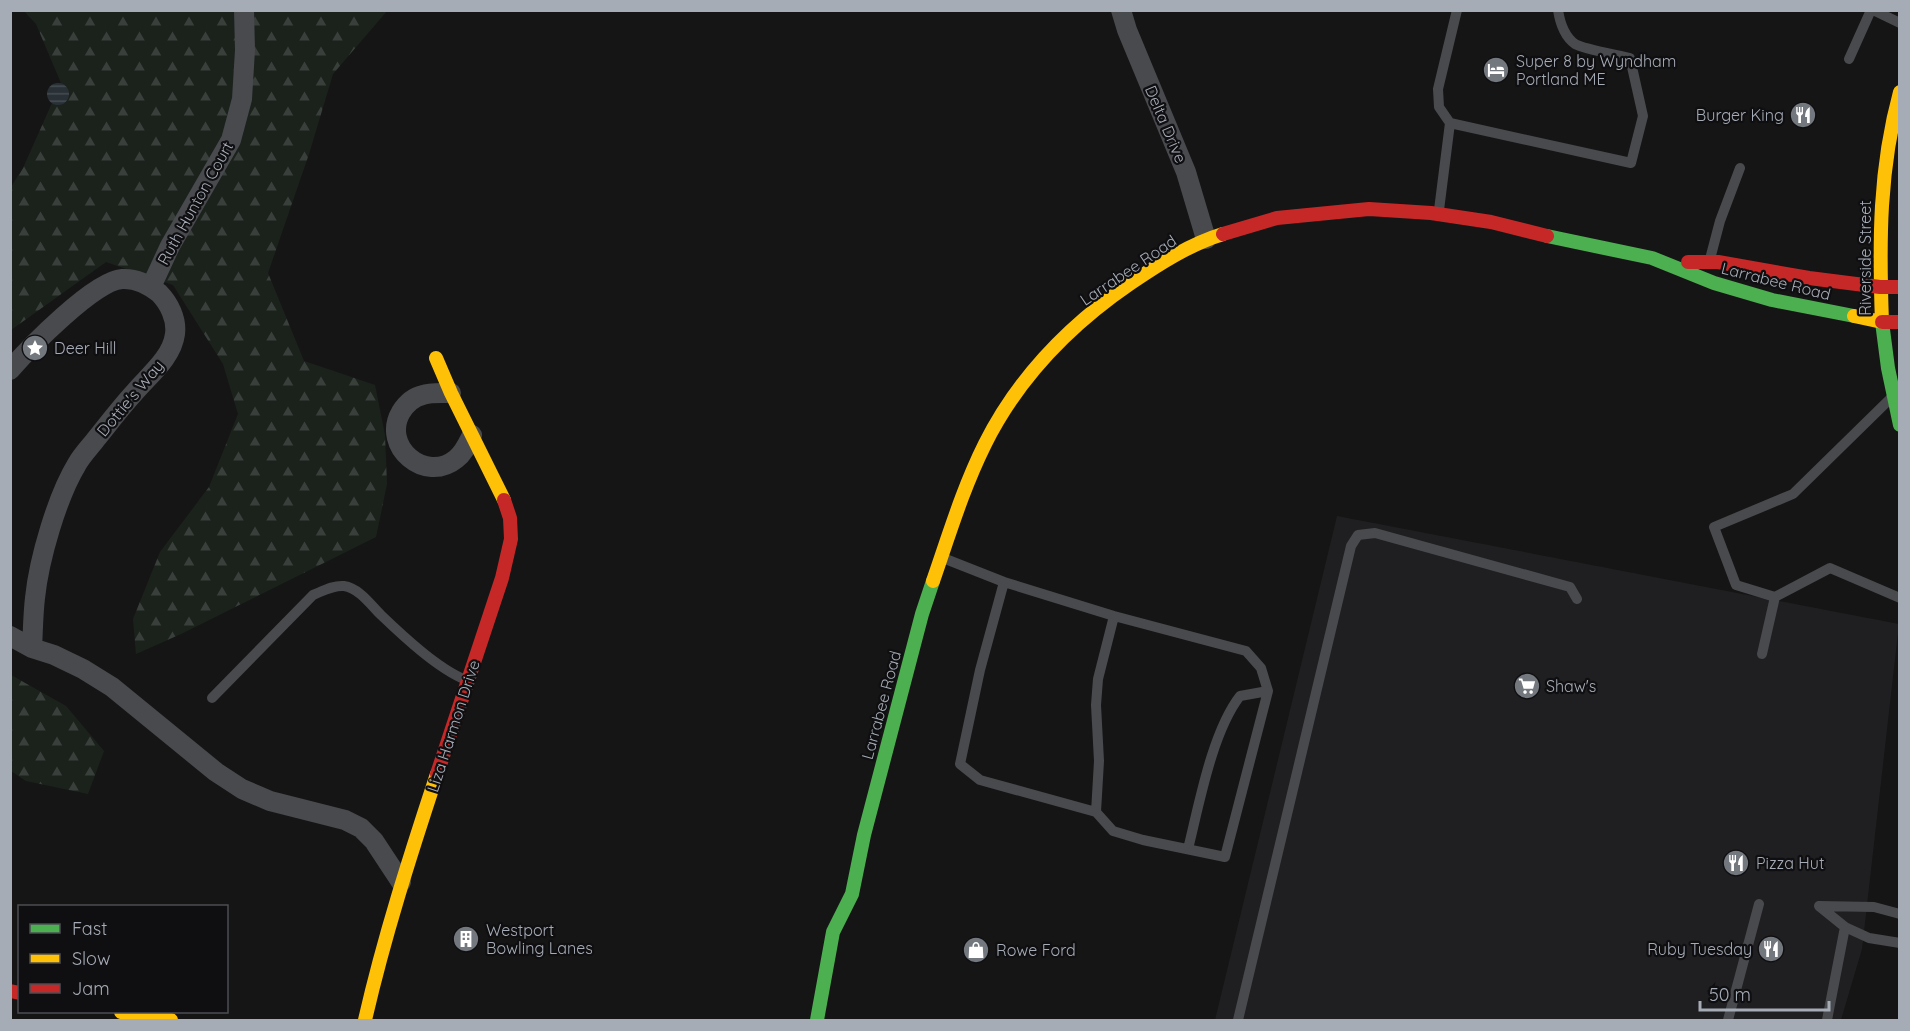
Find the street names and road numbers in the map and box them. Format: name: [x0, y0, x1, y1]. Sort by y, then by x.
street label: Delta Drive: [1141, 82, 1191, 166]
street label: Ruth Hunton Court: [153, 138, 237, 268]
street label: Riverside Street: [1855, 200, 1875, 316]
street label: Larrabee Road: [1076, 230, 1180, 310]
street label: Larrabee Road: [1719, 258, 1833, 304]
street label: Dottie's Way: [92, 356, 168, 440]
street label: Larrabee Road: [857, 648, 905, 762]
street label: Liza Harmon Drive: [422, 658, 484, 794]

